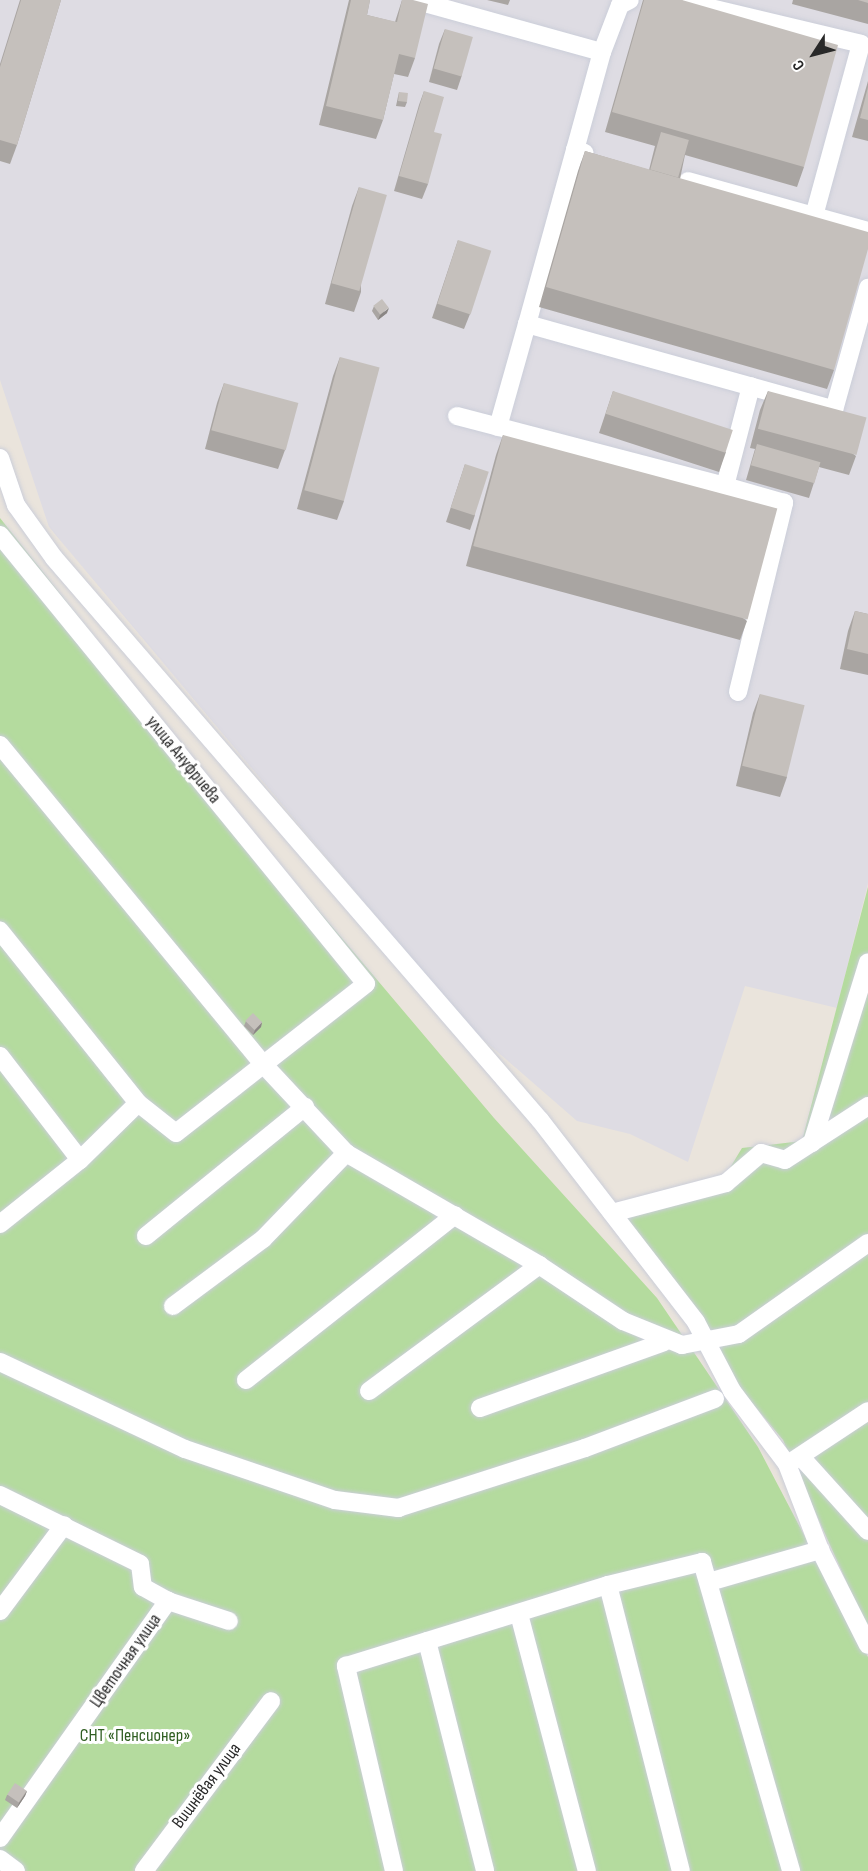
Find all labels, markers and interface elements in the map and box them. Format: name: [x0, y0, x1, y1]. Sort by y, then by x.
north arrow: [784, 24, 844, 84]
text: С: [789, 56, 809, 74]
street label: улица Ануфриева: [141, 712, 225, 808]
street label: Цветочная улица: [86, 1610, 166, 1712]
park label: СНТ «Пенсионер»: [80, 1725, 190, 1747]
street label: Вишнёвая улица: [168, 1739, 246, 1833]

